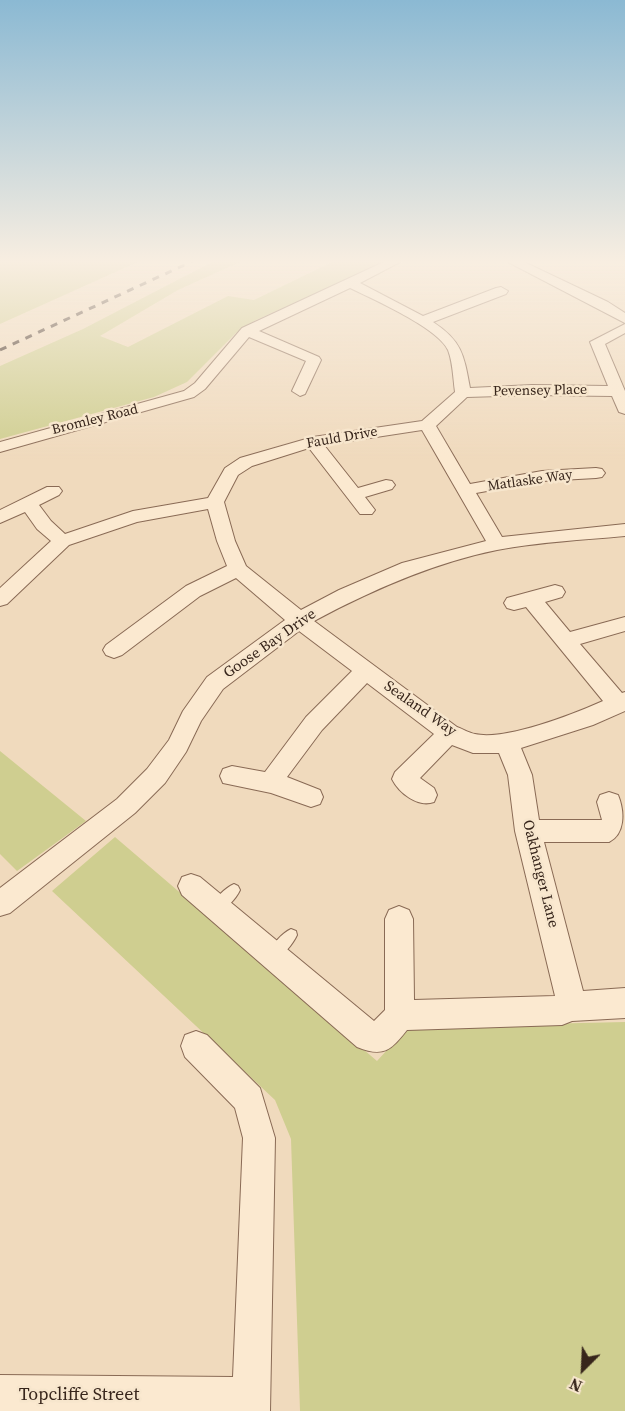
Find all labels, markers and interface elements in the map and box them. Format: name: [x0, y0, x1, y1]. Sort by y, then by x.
street label: Pevensey Place: [493, 382, 587, 400]
street label: Bromley Road: [50, 401, 140, 439]
street label: Fauld Drive: [305, 423, 379, 453]
street label: Matlaske Way: [486, 467, 574, 495]
street label: Goose Bay Drive: [220, 605, 320, 683]
street label: Sealand Way: [380, 677, 460, 741]
street label: Oakhanger Lane: [518, 818, 562, 930]
north arrow: [553, 1339, 613, 1399]
text: N: [566, 1373, 585, 1398]
street label: Topcliffe Street: [19, 1384, 139, 1406]

